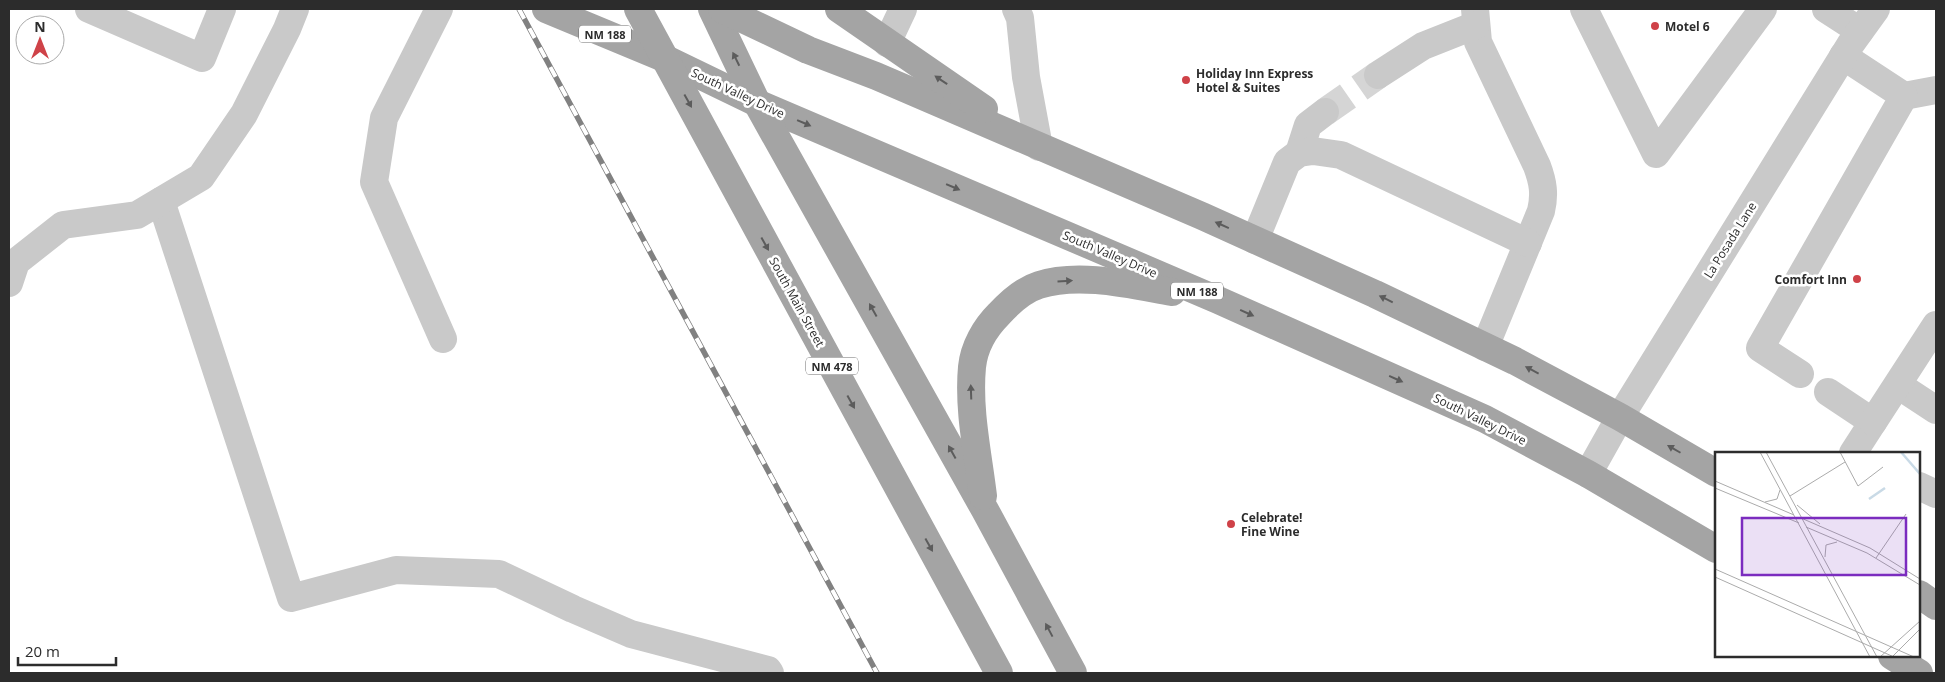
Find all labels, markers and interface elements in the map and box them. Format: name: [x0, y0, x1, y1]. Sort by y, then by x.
north arrow: [15, 15, 65, 65]
text: N: [34, 17, 46, 36]
place label: Motel 6: [1665, 18, 1710, 35]
marker: Motel 6: [1649, 20, 1661, 32]
road number: NM 188: [579, 26, 631, 42]
one-way arrow: [732, 52, 740, 66]
street label: South Valley Drive: [689, 64, 788, 122]
place label: Holiday Inn Express Hotel & Suites: [1196, 65, 1313, 96]
marker: Holiday Inn Express Hotel & Suites: [1180, 74, 1192, 86]
one-way arrow: [934, 76, 948, 85]
one-way arrow: [683, 94, 692, 108]
one-way arrow: [797, 119, 811, 127]
one-way arrow: [946, 183, 960, 191]
street label: La Posada Lane: [1700, 198, 1760, 281]
one-way arrow: [1215, 220, 1229, 228]
street label: South Valley Drive: [1060, 226, 1160, 282]
one-way arrow: [761, 237, 770, 251]
street label: South Main Street: [765, 254, 829, 350]
place label: Comfort Inn: [1775, 271, 1847, 288]
marker: Comfort Inn: [1851, 273, 1863, 285]
one-way arrow: [1057, 276, 1073, 284]
road number: NM 188: [1171, 282, 1223, 300]
one-way arrow: [1379, 295, 1393, 303]
one-way arrow: [869, 303, 877, 318]
one-way arrow: [1240, 310, 1254, 318]
road number: NM 478: [806, 358, 858, 374]
one-way arrow: [1525, 366, 1539, 374]
one-way arrow: [1389, 376, 1403, 384]
one-way arrow: [967, 384, 975, 400]
street label: South Valley Drive: [1431, 389, 1529, 449]
one-way arrow: [847, 395, 856, 409]
one-way arrow: [1668, 444, 1681, 453]
one-way arrow: [948, 446, 957, 459]
inset map: [1715, 452, 1920, 657]
place label: Celebrate! Fine Wine: [1241, 509, 1303, 540]
marker: Celebrate! Fine Wine: [1225, 518, 1237, 530]
one-way arrow: [925, 537, 933, 552]
one-way arrow: [1045, 624, 1054, 637]
scale bar: [18, 634, 115, 666]
text: 20 m: [25, 641, 60, 661]

